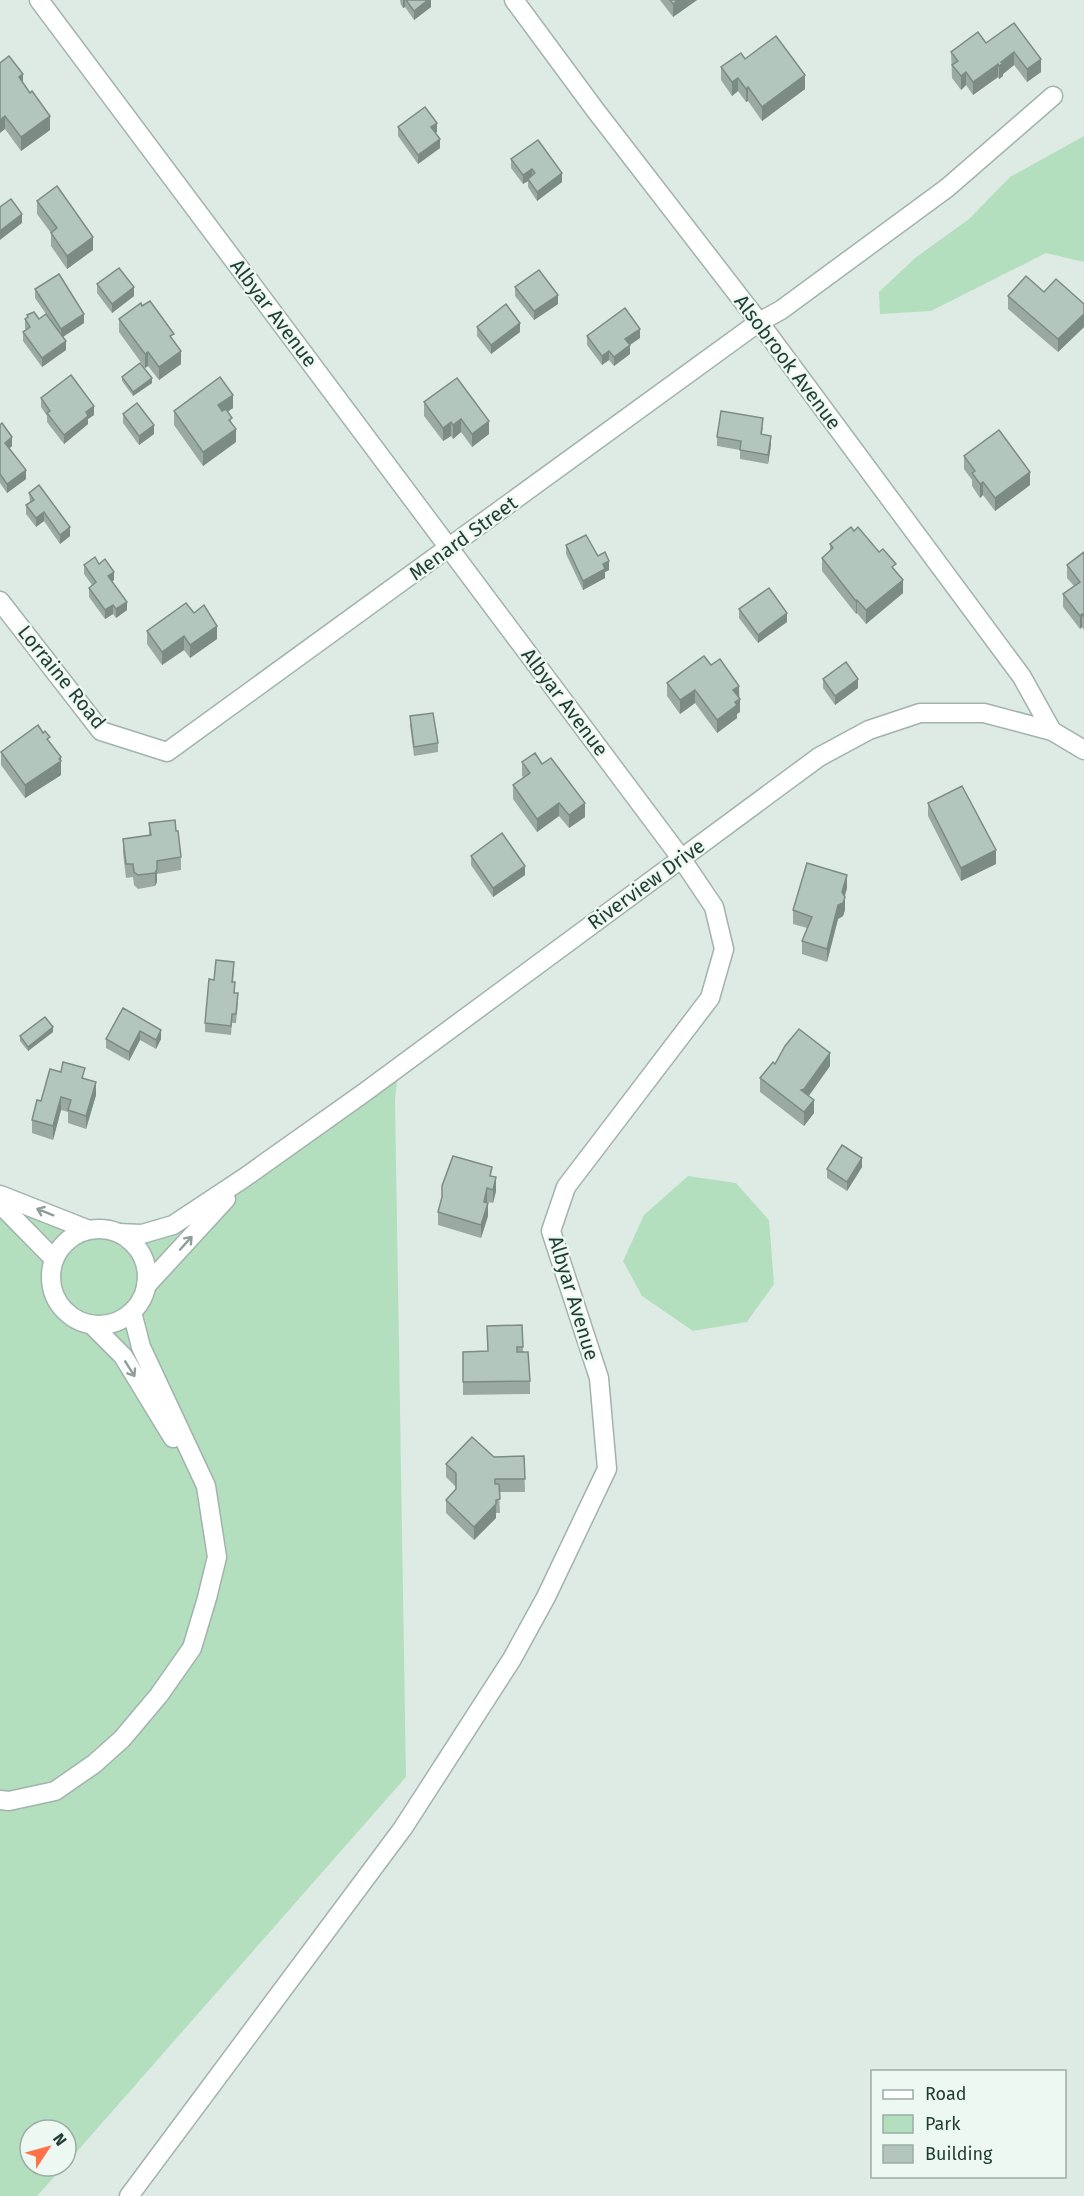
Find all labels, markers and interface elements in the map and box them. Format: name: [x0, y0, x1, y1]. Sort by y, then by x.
street label: Albyar Avenue: [226, 254, 322, 372]
street label: Alsobrook Avenue: [729, 290, 847, 434]
street label: Menard Street: [404, 490, 522, 585]
street label: Lorraine Road: [13, 620, 111, 734]
street label: Albyar Avenue: [517, 643, 613, 761]
street label: Riverview Drive: [583, 833, 709, 935]
one-way arrow: [36, 1206, 54, 1217]
street label: Albyar Avenue: [544, 1233, 604, 1363]
one-way arrow: [179, 1236, 193, 1251]
one-way arrow: [125, 1360, 137, 1377]
legend: [871, 2070, 1066, 2178]
text: Road: [925, 2083, 967, 2105]
text: Park: [925, 2113, 961, 2135]
north arrow: [18, 2118, 78, 2178]
text: N: [49, 2130, 71, 2149]
text: Building: [925, 2143, 993, 2165]

